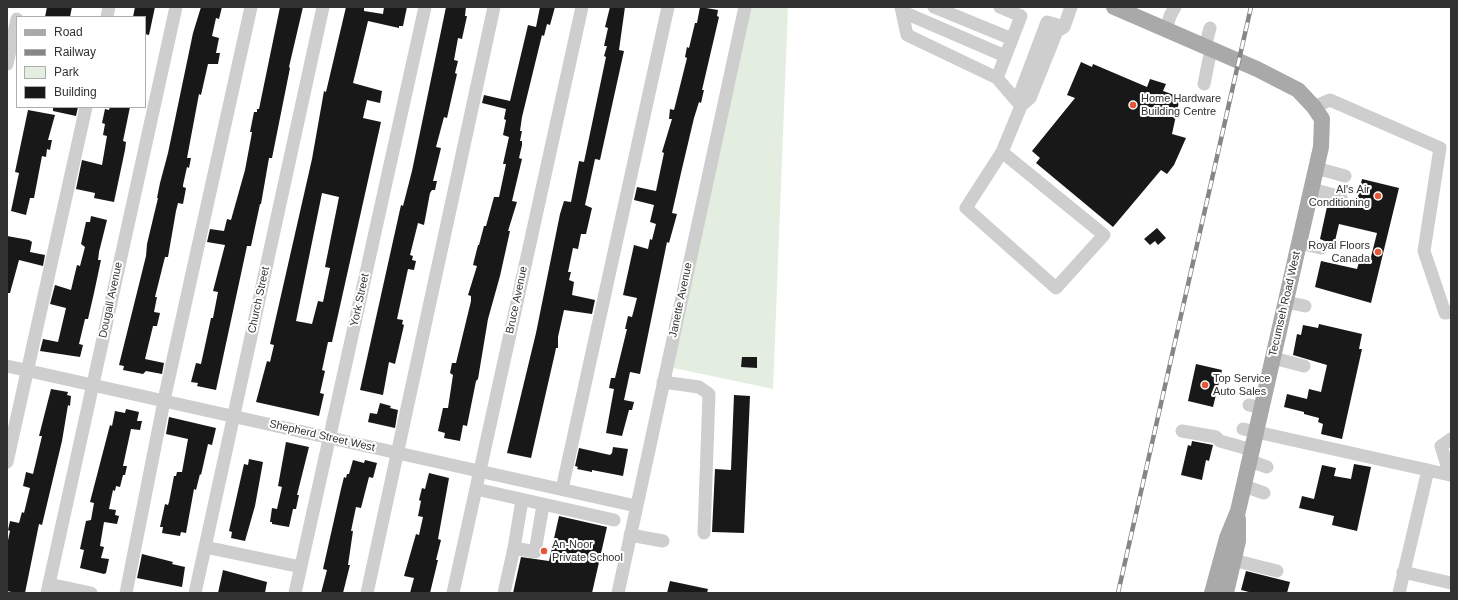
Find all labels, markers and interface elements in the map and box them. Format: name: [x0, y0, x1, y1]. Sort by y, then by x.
legend: [16, 16, 146, 108]
text: Road: [54, 25, 83, 39]
text: Railway: [54, 45, 96, 59]
text: Park: [54, 65, 79, 79]
text: Building: [54, 85, 97, 99]
place label: Home Hardware Building Centre: [1141, 92, 1221, 118]
marker: Home Hardware Building Centre: [1128, 100, 1138, 110]
place label: Al's Air Conditioning: [1309, 183, 1370, 209]
marker: Al's Air Conditioning: [1373, 191, 1383, 201]
place label: Royal Floors Canada: [1308, 239, 1370, 265]
marker: Royal Floors Canada: [1373, 247, 1383, 257]
street label: Tecumseh Road West: [1266, 250, 1304, 358]
street label: Dougall Avenue: [96, 261, 126, 339]
street label: Janette Avenue: [667, 261, 695, 339]
street label: Church Street: [245, 265, 273, 335]
street label: Bruce Avenue: [503, 265, 531, 335]
street label: York Street: [348, 272, 372, 328]
place label: Top Service Auto Sales: [1213, 372, 1270, 398]
marker: Top Service Auto Sales: [1200, 380, 1210, 390]
street label: Shepherd Street West: [268, 417, 376, 455]
place label: An-Noor Private School: [552, 538, 623, 564]
marker: An-Noor Private School: [539, 546, 549, 556]

